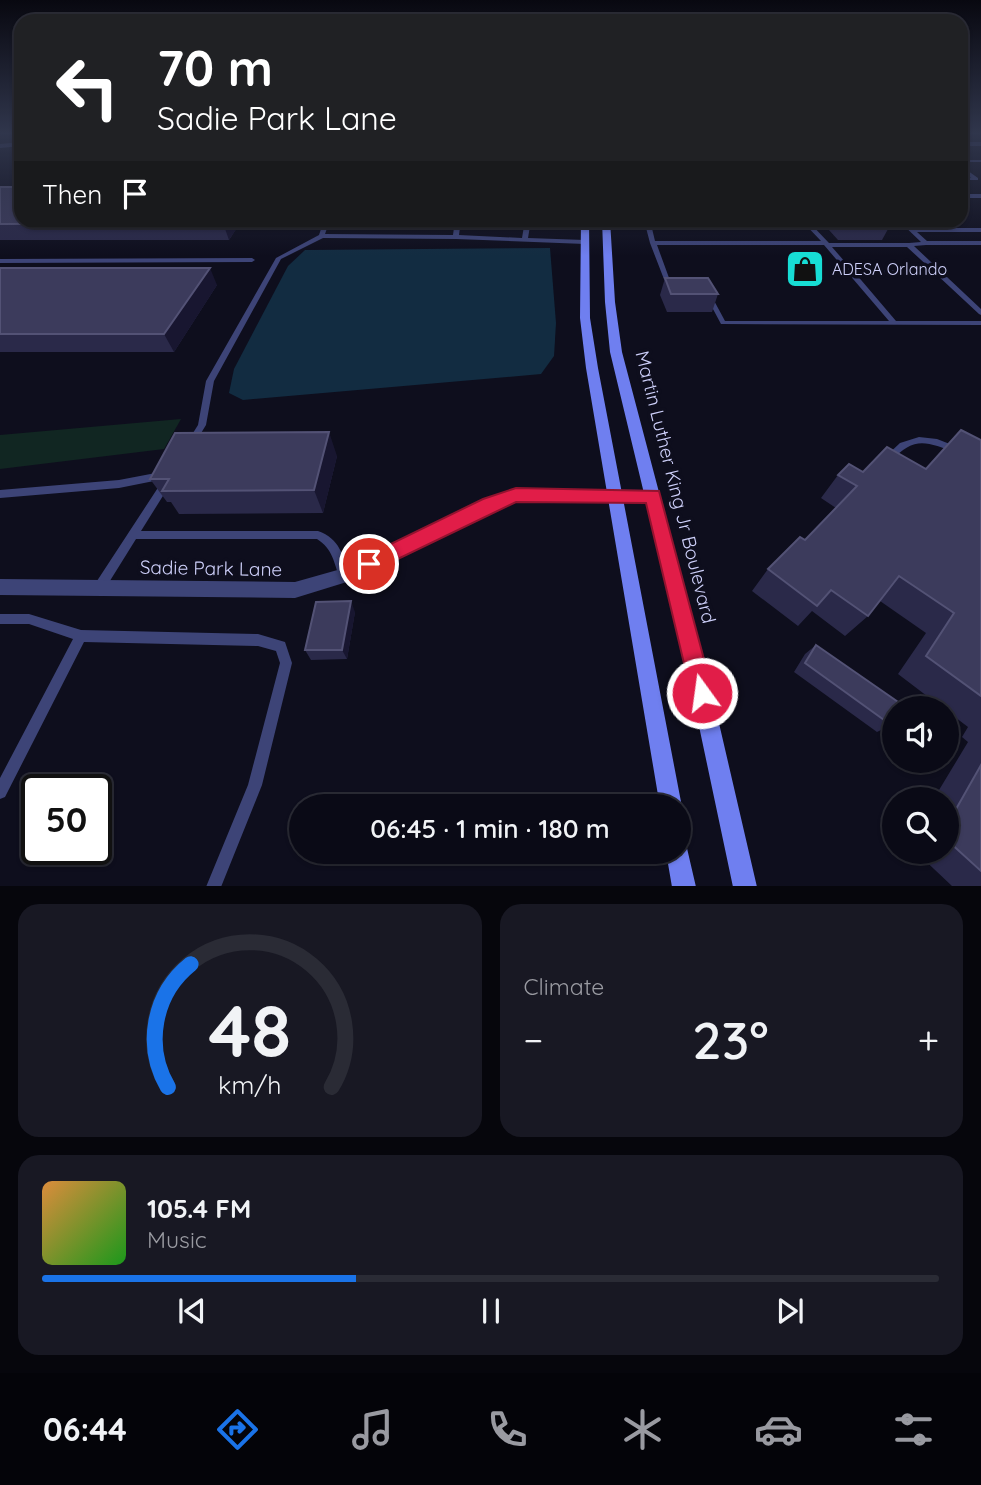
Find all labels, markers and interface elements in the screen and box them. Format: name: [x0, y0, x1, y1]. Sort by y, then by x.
text: 70 m: [157, 37, 273, 98]
icon: left: [42, 42, 133, 133]
text: Sadie Park Lane: [157, 98, 397, 138]
icon: arrive: [116, 175, 154, 213]
text: Then: [42, 178, 102, 211]
shop icon: ADESA Orlando: [784, 248, 826, 290]
place label: ADESA Orlando: [832, 259, 947, 279]
street label: Martin Luther King Jr Boulevard: [630, 348, 722, 626]
pin: [339, 534, 399, 594]
icon: arrive: [350, 545, 388, 583]
street label: Sadie Park Lane: [140, 555, 282, 581]
position arrow: [665, 656, 739, 730]
map controls: [882, 696, 959, 864]
button: sound: [882, 696, 959, 773]
speed limit sign: 50: [21, 774, 112, 865]
button: search: [882, 787, 959, 864]
text: 06:45 · 1 min · 180 m: [370, 812, 610, 845]
text: Climate: [524, 972, 604, 1001]
text: 48: [208, 984, 291, 1075]
text: 23°: [692, 1007, 769, 1072]
text: −: [524, 1016, 543, 1064]
text: +: [918, 1016, 939, 1064]
text: km/h: [218, 1068, 281, 1099]
text: 105.4 FM: [147, 1192, 251, 1225]
text: Music: [147, 1225, 207, 1254]
icon: previous: [173, 1292, 211, 1330]
icon: pause: [472, 1292, 510, 1330]
icon: next: [771, 1292, 809, 1330]
icon: directions: [213, 1405, 262, 1454]
icon: music: [348, 1405, 397, 1454]
icon: phone: [483, 1405, 532, 1454]
icon: climate: [618, 1405, 667, 1454]
icon: car: [754, 1405, 803, 1454]
icon: filters: [889, 1405, 938, 1454]
text: 06:44: [43, 1409, 127, 1449]

